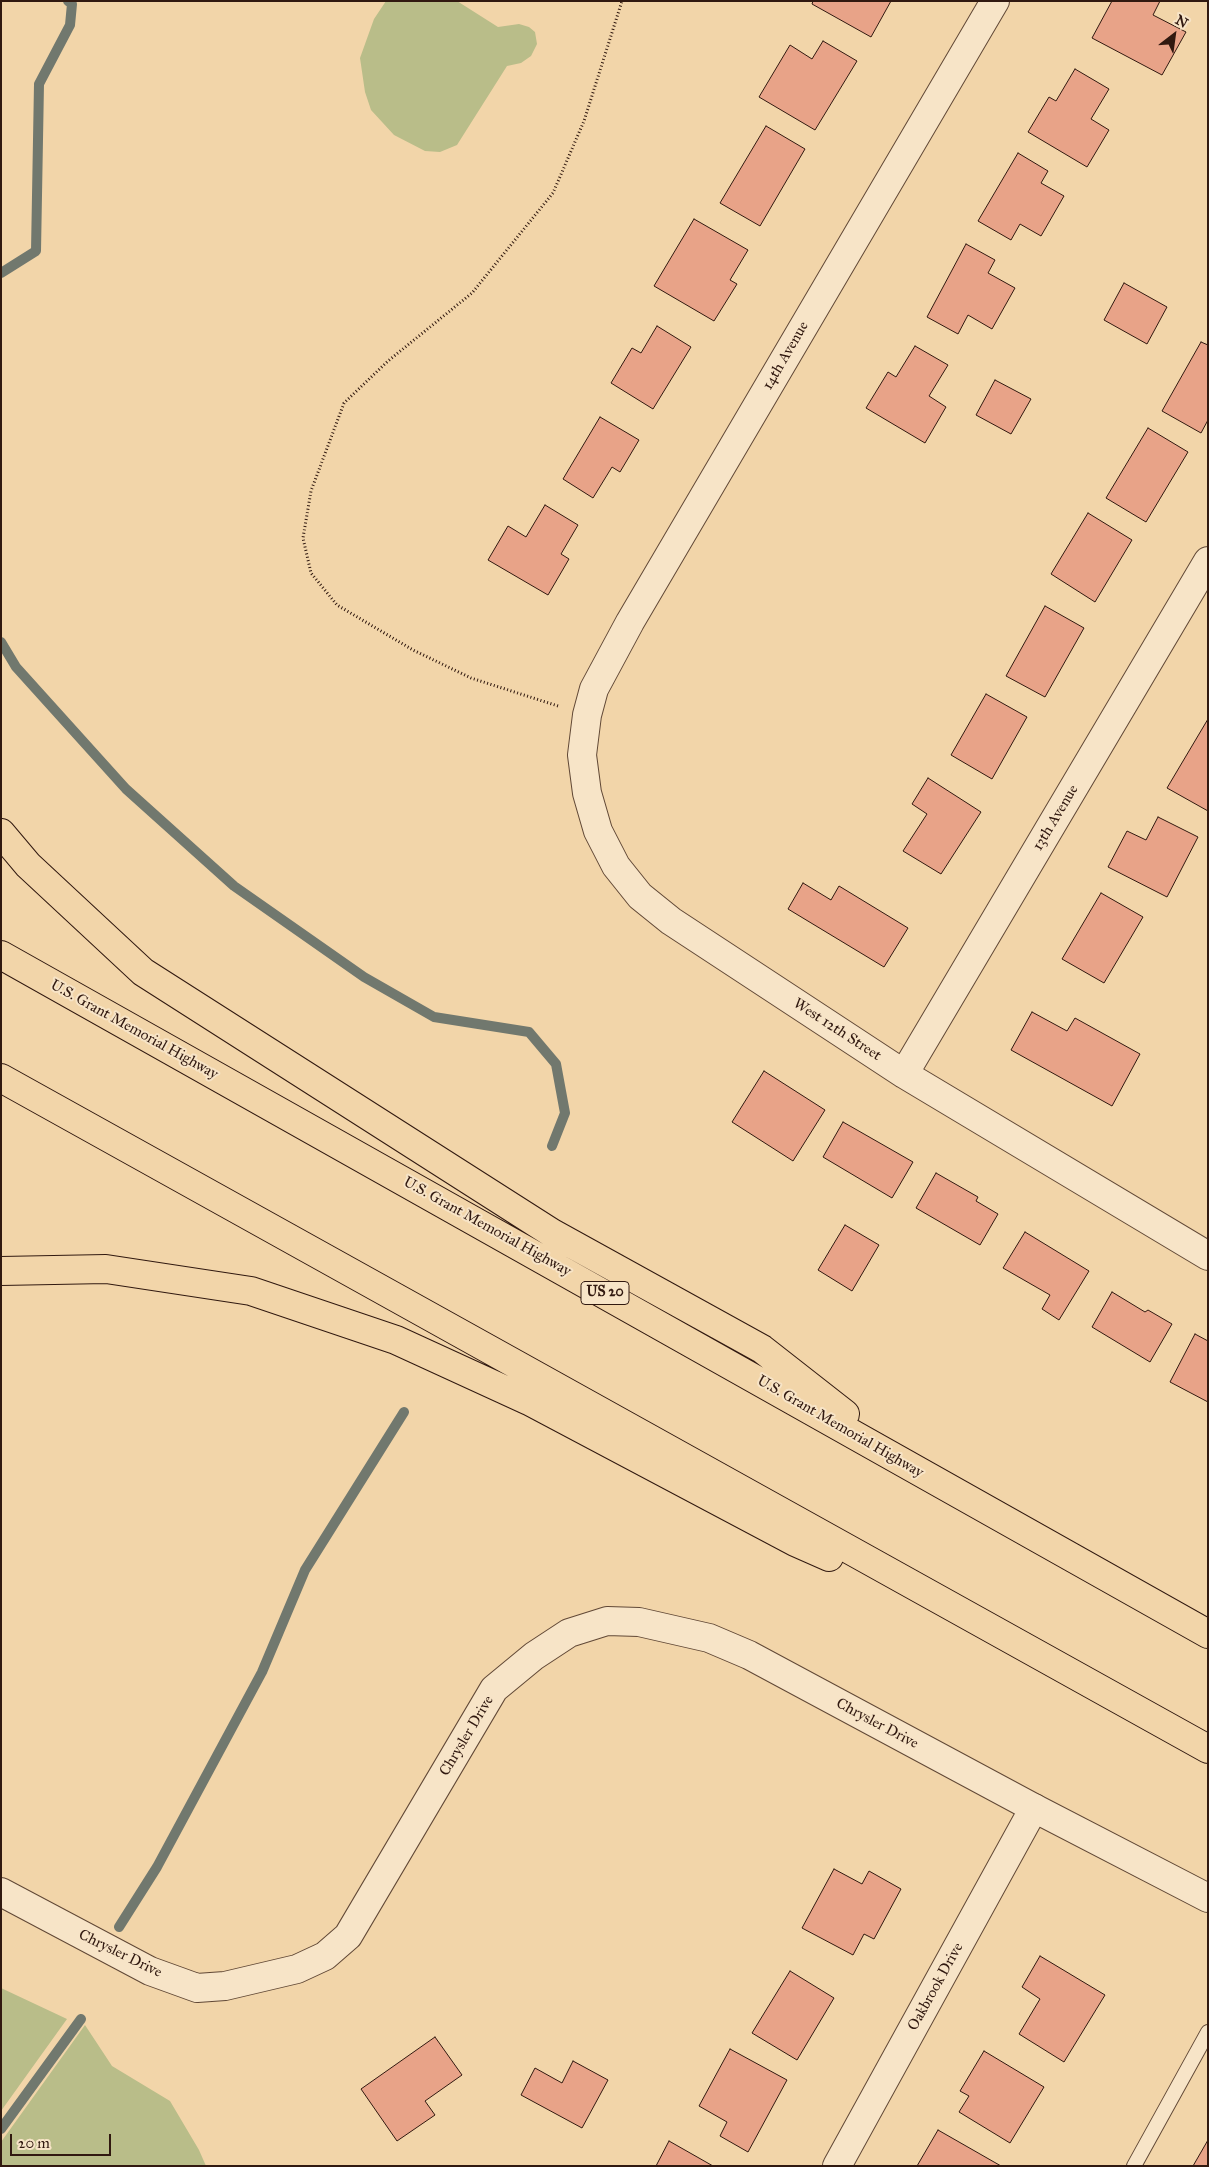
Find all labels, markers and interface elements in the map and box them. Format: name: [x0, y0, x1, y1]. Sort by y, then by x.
north arrow: [1149, 10, 1199, 60]
text: N: [1172, 11, 1191, 32]
street label: 14th Avenue: [759, 319, 813, 393]
street label: 13th Avenue: [1029, 782, 1083, 854]
street label: U.S. Grant Memorial Highway: [47, 976, 221, 1084]
street label: West 12th Street: [790, 995, 884, 1065]
street label: U.S. Grant Memorial Highway: [400, 1173, 574, 1281]
road number: US 20: [581, 1282, 629, 1305]
street label: U.S. Grant Memorial Highway: [754, 1372, 926, 1482]
street label: Chrysler Drive: [436, 1693, 498, 1779]
street label: Chrysler Drive: [833, 1695, 921, 1753]
street label: Chrysler Drive: [75, 1926, 165, 1982]
street label: Oakbrook Drive: [904, 1940, 968, 2034]
scale bar: [12, 2124, 114, 2156]
text: 20 m: [18, 2134, 50, 2152]

